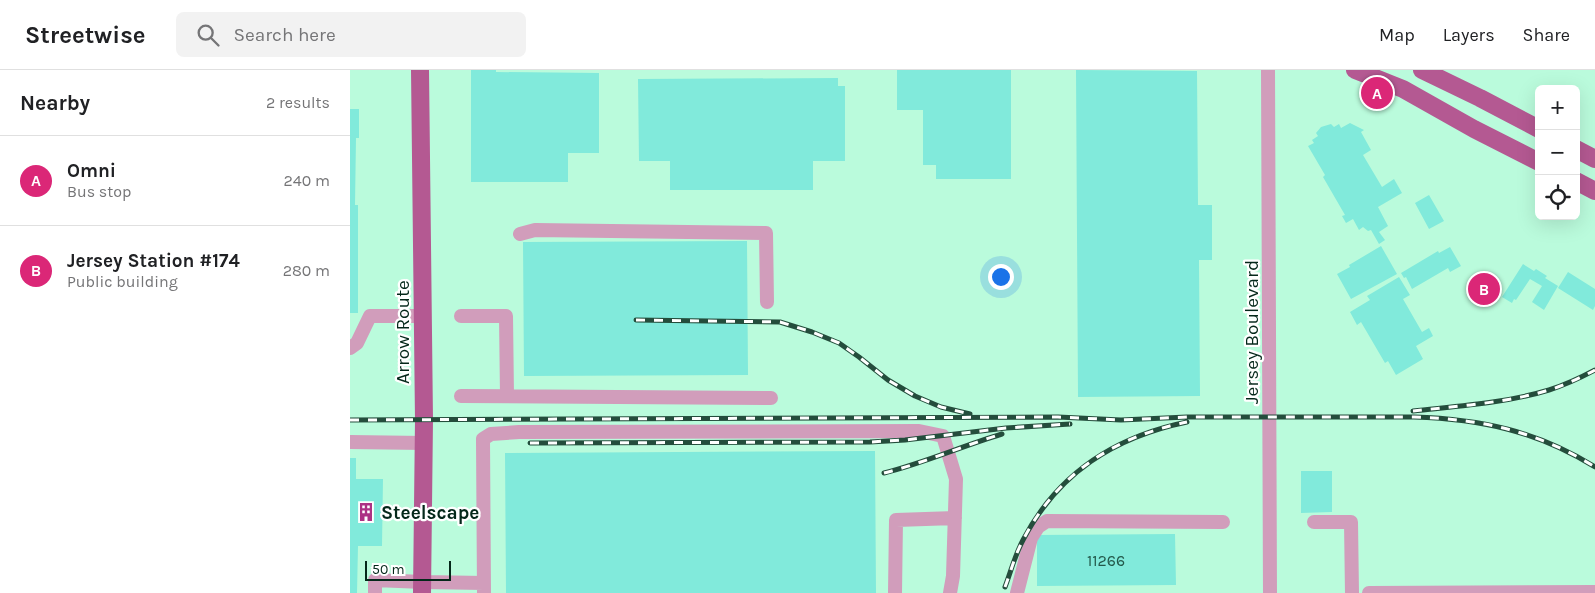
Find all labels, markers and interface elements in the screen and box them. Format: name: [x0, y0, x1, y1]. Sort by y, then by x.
search box: [176, 12, 526, 57]
text: Streetwise: [25, 21, 146, 49]
icon: search: [194, 21, 222, 49]
text: Search here: [234, 24, 336, 46]
text: Map: [1379, 24, 1415, 46]
text: Layers: [1443, 24, 1495, 46]
text: Share: [1523, 24, 1570, 46]
pin: A: [1361, 74, 1393, 112]
map controls: [1535, 85, 1580, 220]
button: +: [1535, 85, 1580, 130]
text: Nearby: [20, 91, 90, 115]
text: 2 results: [266, 93, 330, 112]
button: −: [1535, 130, 1580, 175]
text: Omni: [67, 160, 116, 182]
text: A: [31, 171, 41, 190]
text: 240 m: [284, 171, 330, 190]
button: locate: [1535, 175, 1580, 220]
text: Bus stop: [67, 182, 131, 201]
text: Jersey Station #174: [67, 250, 240, 272]
street label: Jersey Boulevard: [1241, 260, 1263, 404]
text: B: [31, 261, 41, 280]
text: 280 m: [283, 261, 330, 280]
your location: [988, 264, 1014, 290]
pin: B: [1468, 270, 1500, 308]
text: Public building: [67, 272, 178, 291]
street label: Arrow Route: [392, 280, 414, 384]
building icon: Steelscape: [355, 501, 377, 523]
place label: Steelscape: [381, 502, 479, 524]
house number: 11266: [1087, 551, 1125, 570]
scale bar: [365, 558, 451, 581]
text: 50 m: [372, 561, 405, 578]

